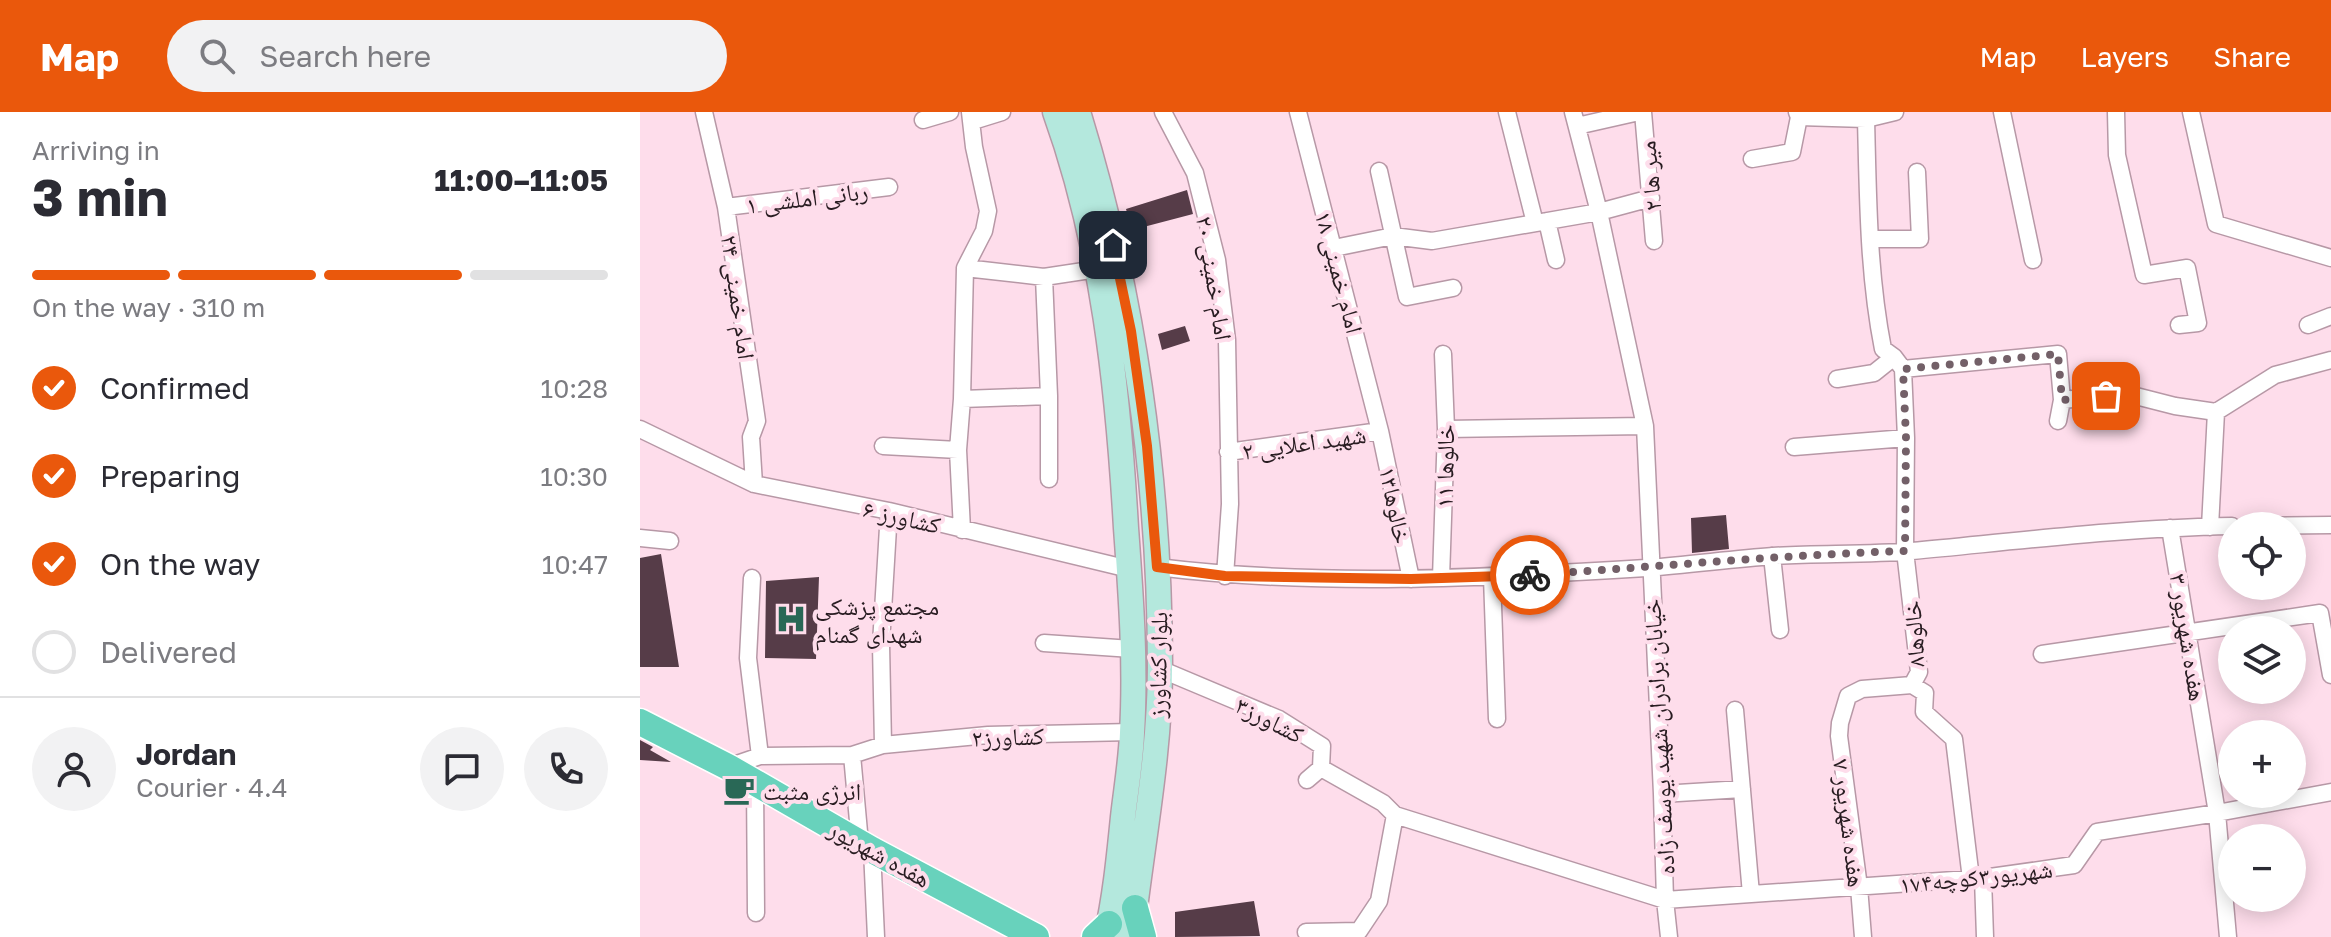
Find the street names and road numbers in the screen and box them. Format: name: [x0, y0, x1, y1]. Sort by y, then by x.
street label: میر ها ۲: [1631, 140, 1667, 212]
street label: ربانی املشی ۱: [744, 175, 870, 220]
street label: امام خمینی ۱۸: [1307, 208, 1370, 337]
street label: امام خمینی ۲۰: [1188, 214, 1239, 343]
street label: امام خمینی ۲۴: [713, 233, 762, 361]
street label: شهید اعلایی ۲: [1240, 419, 1368, 466]
street label: خالوها ۱۱: [1429, 424, 1459, 508]
street label: خالوها۱۳: [1374, 464, 1418, 546]
street label: کشاورز ۶: [860, 493, 944, 539]
street label: هفده شهریور ۳: [2164, 571, 2213, 703]
street label: خیابان برادران شهید یوسف زاده: [1636, 598, 1681, 876]
street label: خالوها۸: [1896, 600, 1930, 668]
street label: بلوار کشاورز: [1142, 612, 1173, 719]
street label: کشاورز۳: [1231, 690, 1309, 748]
street label: کشاورز۲: [971, 720, 1045, 752]
street label: هفده شهریور ۷: [1827, 757, 1872, 889]
street label: هفده شهریور: [823, 813, 936, 893]
street label: ۱۷شهریور۳کوچه۴: [1898, 854, 2054, 899]

